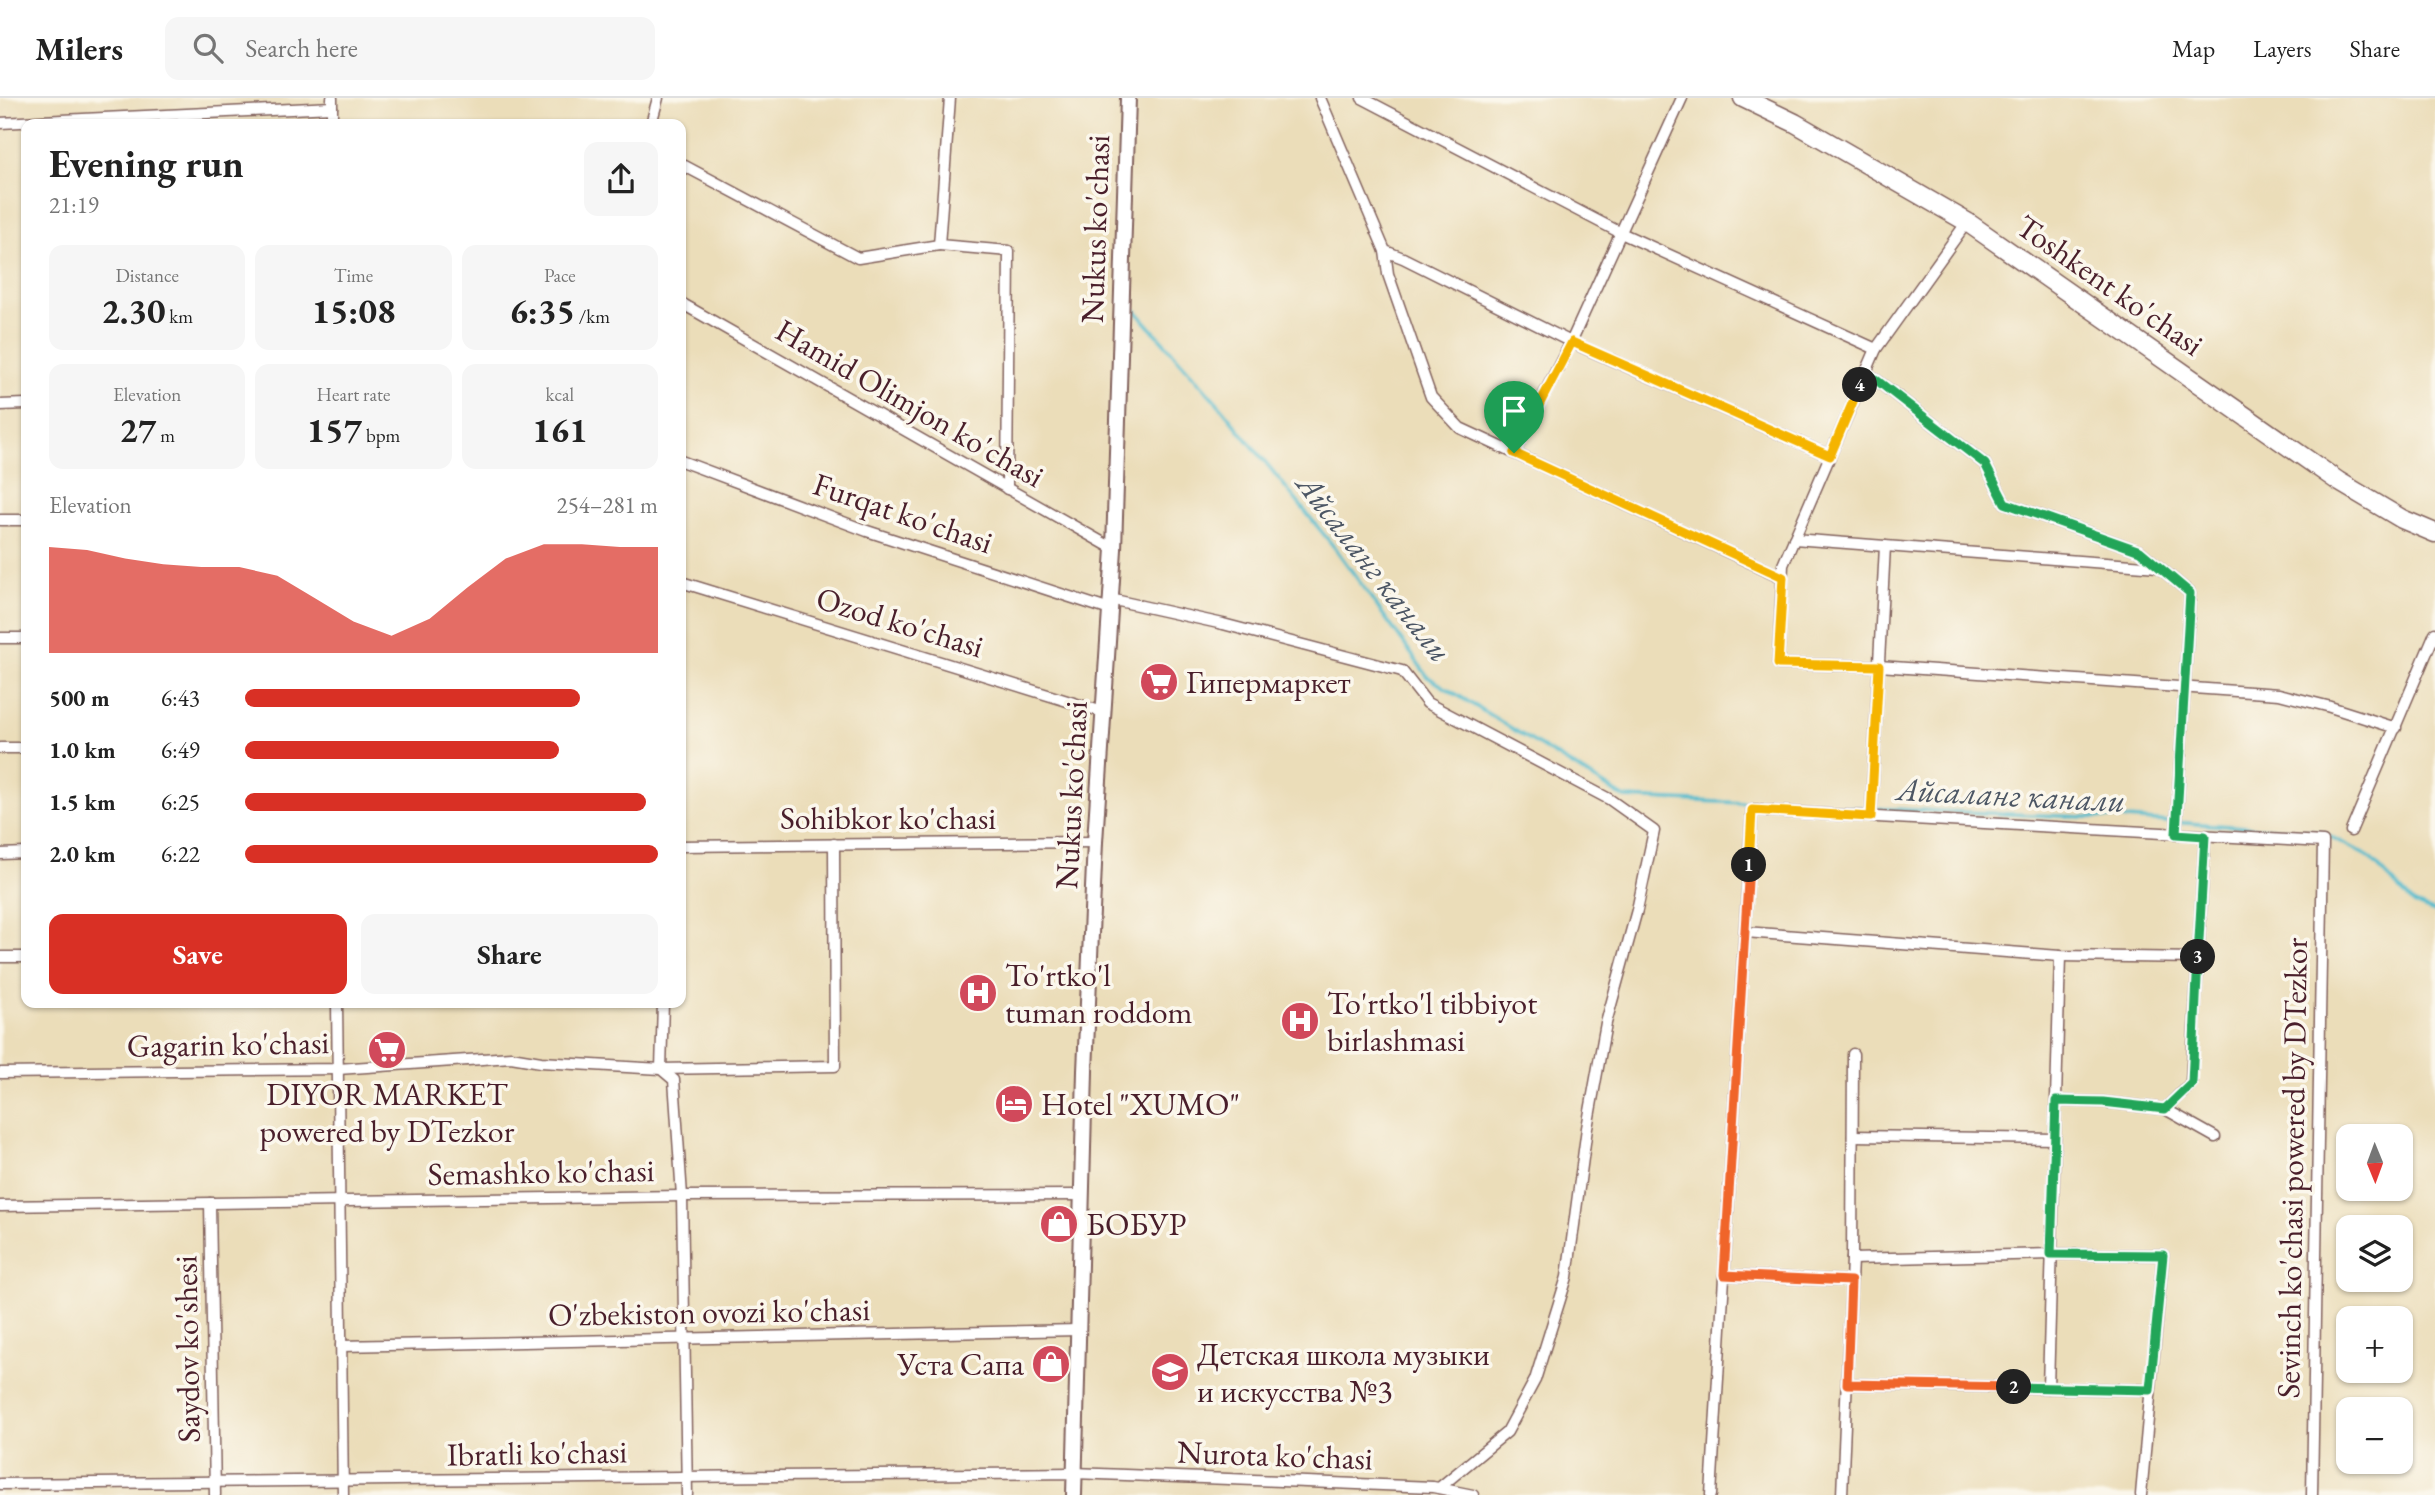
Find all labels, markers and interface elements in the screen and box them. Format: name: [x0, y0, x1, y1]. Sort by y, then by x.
search box: [165, 17, 655, 80]
text: Milers: [35, 27, 123, 70]
icon: search: [189, 29, 227, 67]
text: Search here: [245, 31, 358, 65]
text: Map: [2172, 33, 2215, 64]
text: Layers: [2253, 33, 2312, 64]
text: Share: [2350, 33, 2400, 64]
street label: Nukus ko'chasi: [1071, 134, 1119, 324]
text: Evening run: [49, 139, 244, 188]
button: share: [584, 142, 658, 216]
text: 21:19: [49, 190, 99, 220]
street label: Toshkent ko'chasi: [2008, 205, 2212, 365]
text: Distance: [115, 263, 179, 288]
text: Time: [334, 263, 373, 288]
text: Pace: [544, 263, 576, 288]
text: 2.30: [101, 288, 166, 333]
text: 15:08: [312, 288, 395, 333]
text: 6:35: [510, 288, 575, 333]
text: km: [166, 304, 193, 329]
text: /km: [575, 304, 610, 329]
street label: Hamid Olimjon ko'chasi: [768, 309, 1052, 497]
pin: 4: [1842, 368, 1878, 402]
text: 4: [1854, 372, 1865, 397]
pin: [1484, 381, 1544, 453]
text: Elevation: [113, 382, 181, 407]
text: Heart rate: [317, 382, 390, 407]
text: kcal: [546, 382, 574, 407]
icon: arrive: [1495, 392, 1533, 430]
text: 27: [119, 407, 156, 452]
text: 157: [307, 407, 362, 452]
text: 161: [532, 407, 588, 452]
text: m: [156, 423, 175, 448]
text: bpm: [362, 423, 400, 448]
water label: Айсаланг канали: [1285, 462, 1462, 671]
street label: Furqat ko'chasi: [808, 463, 998, 563]
text: Elevation: [49, 490, 132, 520]
text: 254–281 m: [557, 490, 658, 520]
street label: Ozod ko'chasi: [811, 577, 989, 667]
supermarket icon: Гипермаркет: [1138, 661, 1180, 703]
place label: Гипермаркет: [1186, 661, 1351, 703]
text: 500 m: [49, 683, 110, 713]
text: 6:43: [161, 683, 200, 713]
street label: Nukus ko'chasi: [1045, 700, 1097, 890]
text: 1.0 km: [49, 735, 116, 765]
text: 6:49: [161, 735, 200, 765]
water label: Айсаланг канали: [1893, 767, 2126, 822]
text: 1.5 km: [49, 787, 116, 817]
text: 6:25: [161, 787, 200, 817]
street label: Sohibkor ko'chasi: [780, 797, 996, 839]
text: 2.0 km: [49, 839, 116, 869]
text: 6:22: [161, 839, 200, 869]
pin: 1: [1732, 848, 1766, 882]
text: 1: [1743, 852, 1754, 877]
button: Save: [49, 914, 347, 994]
button: Share: [361, 914, 658, 994]
street label: Sevinch ko'chasi powered by DTezkor: [2267, 937, 2317, 1399]
pin: 3: [2180, 940, 2216, 974]
text: 3: [2192, 944, 2203, 969]
place label: To'rtko'l tuman roddom: [1005, 954, 1193, 1033]
hospital icon: To'rtko'l tuman roddom: [957, 972, 999, 1014]
place label: To'rtko'l tibbiyot birlashmasi: [1327, 982, 1537, 1061]
hospital icon: To'rtko'l tibbiyot birlashmasi: [1279, 1000, 1321, 1042]
street label: Gagarin ko'chasi: [126, 1021, 330, 1067]
supermarket icon: DIYOR MARKET powered by DTezkor: [366, 1029, 408, 1071]
place label: DIYOR MARKET powered by DTezkor: [260, 1073, 515, 1152]
hotel icon: Hotel "XUMO": [993, 1083, 1035, 1125]
place label: Hotel "XUMO": [1041, 1083, 1240, 1125]
north arrow: [2336, 1124, 2413, 1200]
map controls: [2336, 1124, 2413, 1474]
street label: Semashko ko'chasi: [427, 1149, 655, 1195]
shop icon: БОБУР: [1038, 1203, 1080, 1245]
place label: БОБУР: [1086, 1203, 1186, 1245]
button: layers: [2336, 1215, 2413, 1292]
street label: Saydov ko'shesi: [164, 1255, 210, 1443]
street label: O'zbekiston ovozi ko'chasi: [548, 1288, 871, 1336]
button: +: [2336, 1306, 2413, 1383]
place label: Детская школа музыки и искусства №3: [1197, 1333, 1490, 1412]
place label: Уста Сапа: [896, 1343, 1024, 1385]
shop icon: Уста Сапа: [1030, 1343, 1072, 1385]
school or university icon: Детская школа музыки и искусства №3: [1149, 1351, 1191, 1393]
pin: 2: [1996, 1370, 2032, 1404]
text: 2: [2008, 1374, 2019, 1399]
button: −: [2336, 1397, 2413, 1474]
street label: Ibratli ko'chasi: [446, 1430, 628, 1476]
street label: Nurota ko'chasi: [1176, 1431, 1374, 1479]

